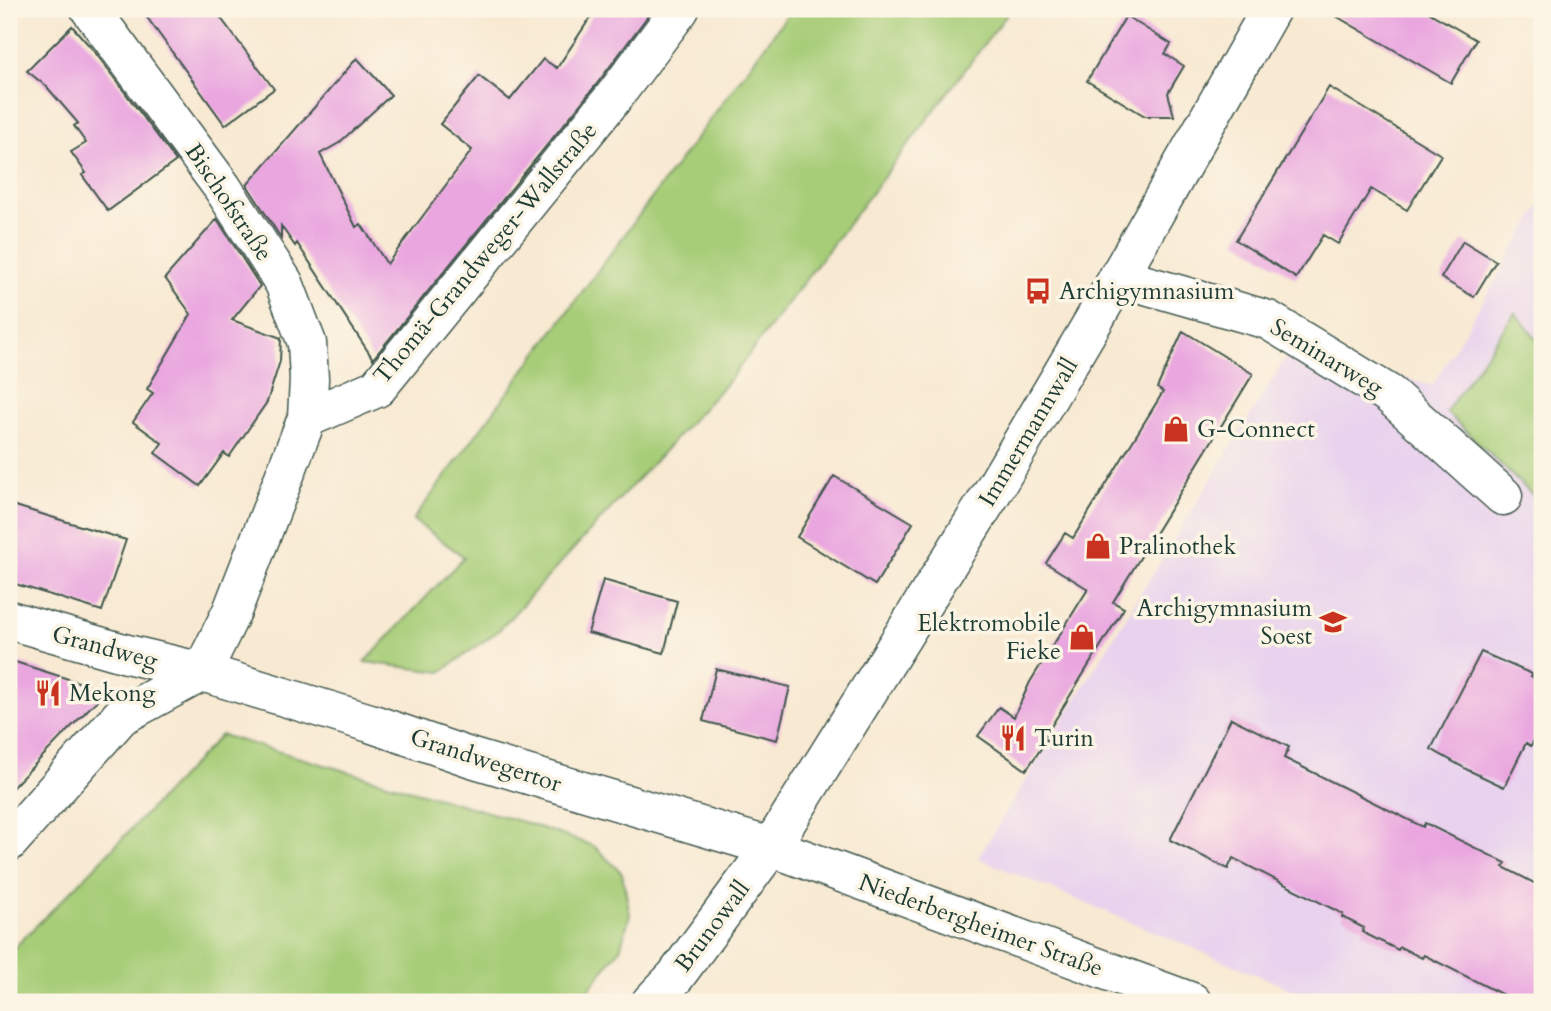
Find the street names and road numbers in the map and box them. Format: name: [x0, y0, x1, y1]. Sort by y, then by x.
street label: Thomä-Grandweger-Wallstraße: [366, 115, 605, 391]
street label: Bischofstraße: [177, 137, 280, 268]
street label: Seminarweg: [1264, 311, 1390, 404]
street label: Immermannwall: [971, 352, 1086, 513]
street label: Grandweg: [48, 618, 162, 678]
street label: Grandwegertor: [406, 721, 566, 801]
street label: Niederbergheimer Straße: [854, 866, 1108, 985]
street label: Brunowall: [667, 874, 758, 979]

